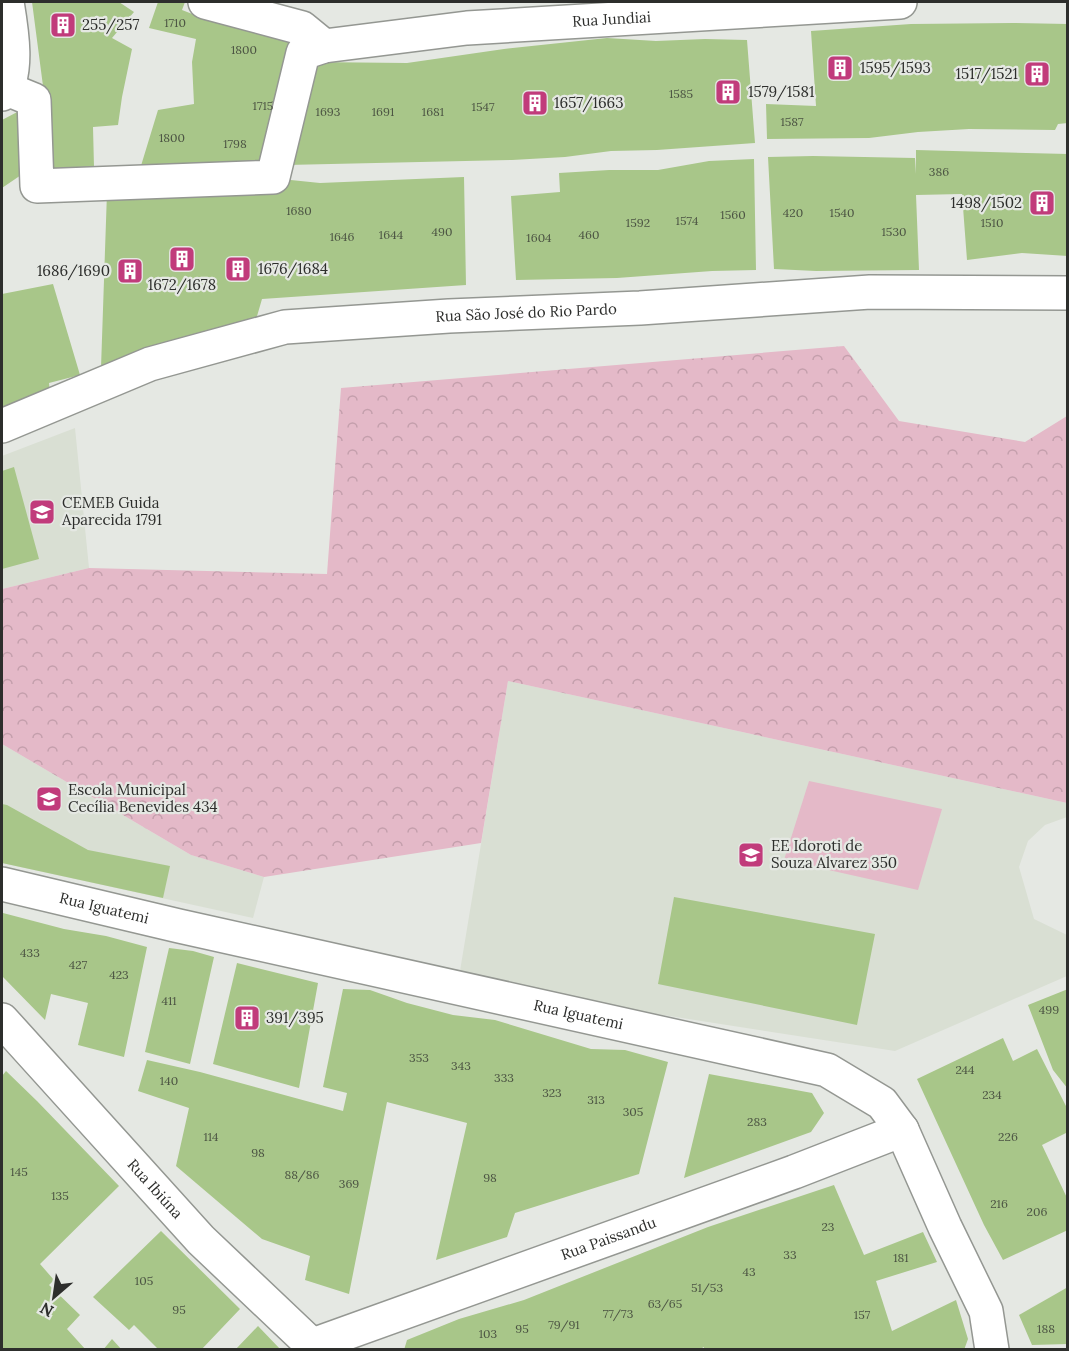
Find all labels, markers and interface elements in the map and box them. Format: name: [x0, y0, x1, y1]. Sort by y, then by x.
street label: Rua Jundiai: [572, 7, 651, 31]
building icon: 255/257: [48, 10, 78, 40]
place label: 255/257: [82, 15, 139, 35]
house number: 1710: [164, 15, 186, 30]
house number: 1800: [231, 42, 257, 57]
building icon: 1595/1593: [825, 53, 855, 83]
place label: 1595/1593: [860, 58, 931, 78]
building icon: 1517/1521: [1022, 59, 1052, 89]
place label: 1517/1521: [956, 64, 1018, 84]
building icon: 1579/1581: [713, 77, 743, 107]
place label: 1579/1581: [748, 82, 814, 102]
house number: 1585: [669, 86, 693, 101]
building icon: 1657/1663: [520, 88, 550, 118]
place label: 1657/1663: [554, 93, 624, 113]
house number: 1715: [253, 98, 273, 113]
house number: 1547: [472, 99, 495, 114]
house number: 1693: [316, 104, 341, 119]
house number: 1691: [372, 104, 394, 119]
house number: 1681: [422, 104, 444, 119]
house number: 1587: [780, 114, 804, 129]
house number: 1800: [159, 130, 185, 145]
house number: 1798: [223, 136, 247, 151]
house number: 386: [929, 164, 949, 179]
building icon: 1498/1502: [1027, 188, 1057, 218]
place label: 1498/1502: [951, 193, 1022, 213]
house number: 1680: [286, 203, 312, 218]
house number: 420: [783, 205, 803, 220]
house number: 1540: [830, 205, 854, 220]
house number: 1560: [720, 207, 746, 222]
house number: 1574: [676, 213, 699, 228]
house number: 1592: [626, 215, 650, 230]
house number: 1510: [981, 215, 1003, 230]
house number: 490: [432, 224, 452, 239]
house number: 1530: [881, 224, 907, 239]
house number: 1644: [379, 227, 404, 242]
house number: 460: [579, 227, 599, 242]
house number: 1646: [330, 229, 354, 244]
house number: 1604: [526, 230, 552, 245]
building icon: 1672/1678: [167, 244, 197, 274]
building icon: 1676/1684: [223, 254, 253, 284]
building icon: 1686/1690: [115, 256, 145, 286]
place label: 1676/1684: [258, 259, 328, 279]
place label: 1686/1690: [37, 261, 110, 281]
place label: 1672/1678: [148, 275, 216, 295]
street label: Rua São José do Rio Pardo: [435, 299, 617, 326]
place label: CEMEB Guida Aparecida 1791: [61, 493, 162, 529]
school or university icon: CEMEB Guida Aparecida 1791: [27, 497, 57, 527]
place label: Escola Municipal Cecília Benevides 434: [68, 780, 218, 816]
school or university icon: Escola Municipal Cecília Benevides 434: [34, 784, 64, 814]
place label: EE Idoroti de Souza Alvarez 350: [771, 836, 897, 872]
school or university icon: EE Idoroti de Souza Alvarez 350: [736, 840, 766, 870]
street label: Rua Iguatemi: [58, 888, 151, 928]
house number: 433: [20, 945, 40, 960]
house number: 427: [69, 957, 88, 972]
house number: 423: [109, 967, 129, 982]
house number: 411: [161, 993, 177, 1008]
street label: Rua Iguatemi: [532, 995, 625, 1033]
house number: 499: [1039, 1002, 1059, 1017]
building icon: 391/395: [232, 1003, 262, 1033]
place label: 391/395: [266, 1008, 324, 1028]
house number: 353: [409, 1050, 429, 1065]
house number: 343: [451, 1058, 471, 1073]
house number: 244: [955, 1062, 975, 1077]
house number: 333: [494, 1070, 514, 1085]
house number: 140: [160, 1073, 178, 1088]
house number: 323: [542, 1085, 562, 1100]
house number: 234: [982, 1087, 1002, 1102]
house number: 313: [587, 1092, 605, 1107]
house number: 305: [623, 1104, 643, 1119]
house number: 283: [747, 1114, 767, 1129]
house number: 114: [203, 1129, 219, 1144]
house number: 226: [998, 1129, 1018, 1144]
house number: 98: [251, 1145, 265, 1160]
street label: Rua Ibiúna: [123, 1155, 187, 1223]
house number: 145: [10, 1164, 28, 1179]
house number: 88/86: [284, 1167, 320, 1183]
house number: 98: [483, 1170, 497, 1185]
house number: 369: [339, 1176, 359, 1191]
house number: 135: [51, 1188, 69, 1203]
house number: 216: [990, 1196, 1008, 1211]
house number: 206: [1027, 1204, 1047, 1219]
street label: Rua Paissandu: [558, 1212, 658, 1264]
house number: 23: [822, 1219, 835, 1234]
house number: 33: [783, 1247, 797, 1262]
house number: 181: [893, 1250, 909, 1265]
house number: 43: [742, 1264, 756, 1279]
north arrow: [24, 1267, 84, 1327]
house number: 105: [135, 1273, 153, 1288]
house number: 51/53: [691, 1280, 723, 1296]
house number: 63/65: [648, 1296, 682, 1312]
text: N: [36, 1298, 57, 1322]
house number: 95: [172, 1302, 186, 1317]
house number: 77/73: [603, 1306, 634, 1322]
house number: 157: [854, 1307, 871, 1322]
house number: 79/91: [548, 1317, 580, 1333]
house number: 95: [515, 1321, 529, 1336]
house number: 188: [1037, 1321, 1055, 1336]
house number: 103: [479, 1326, 498, 1341]

